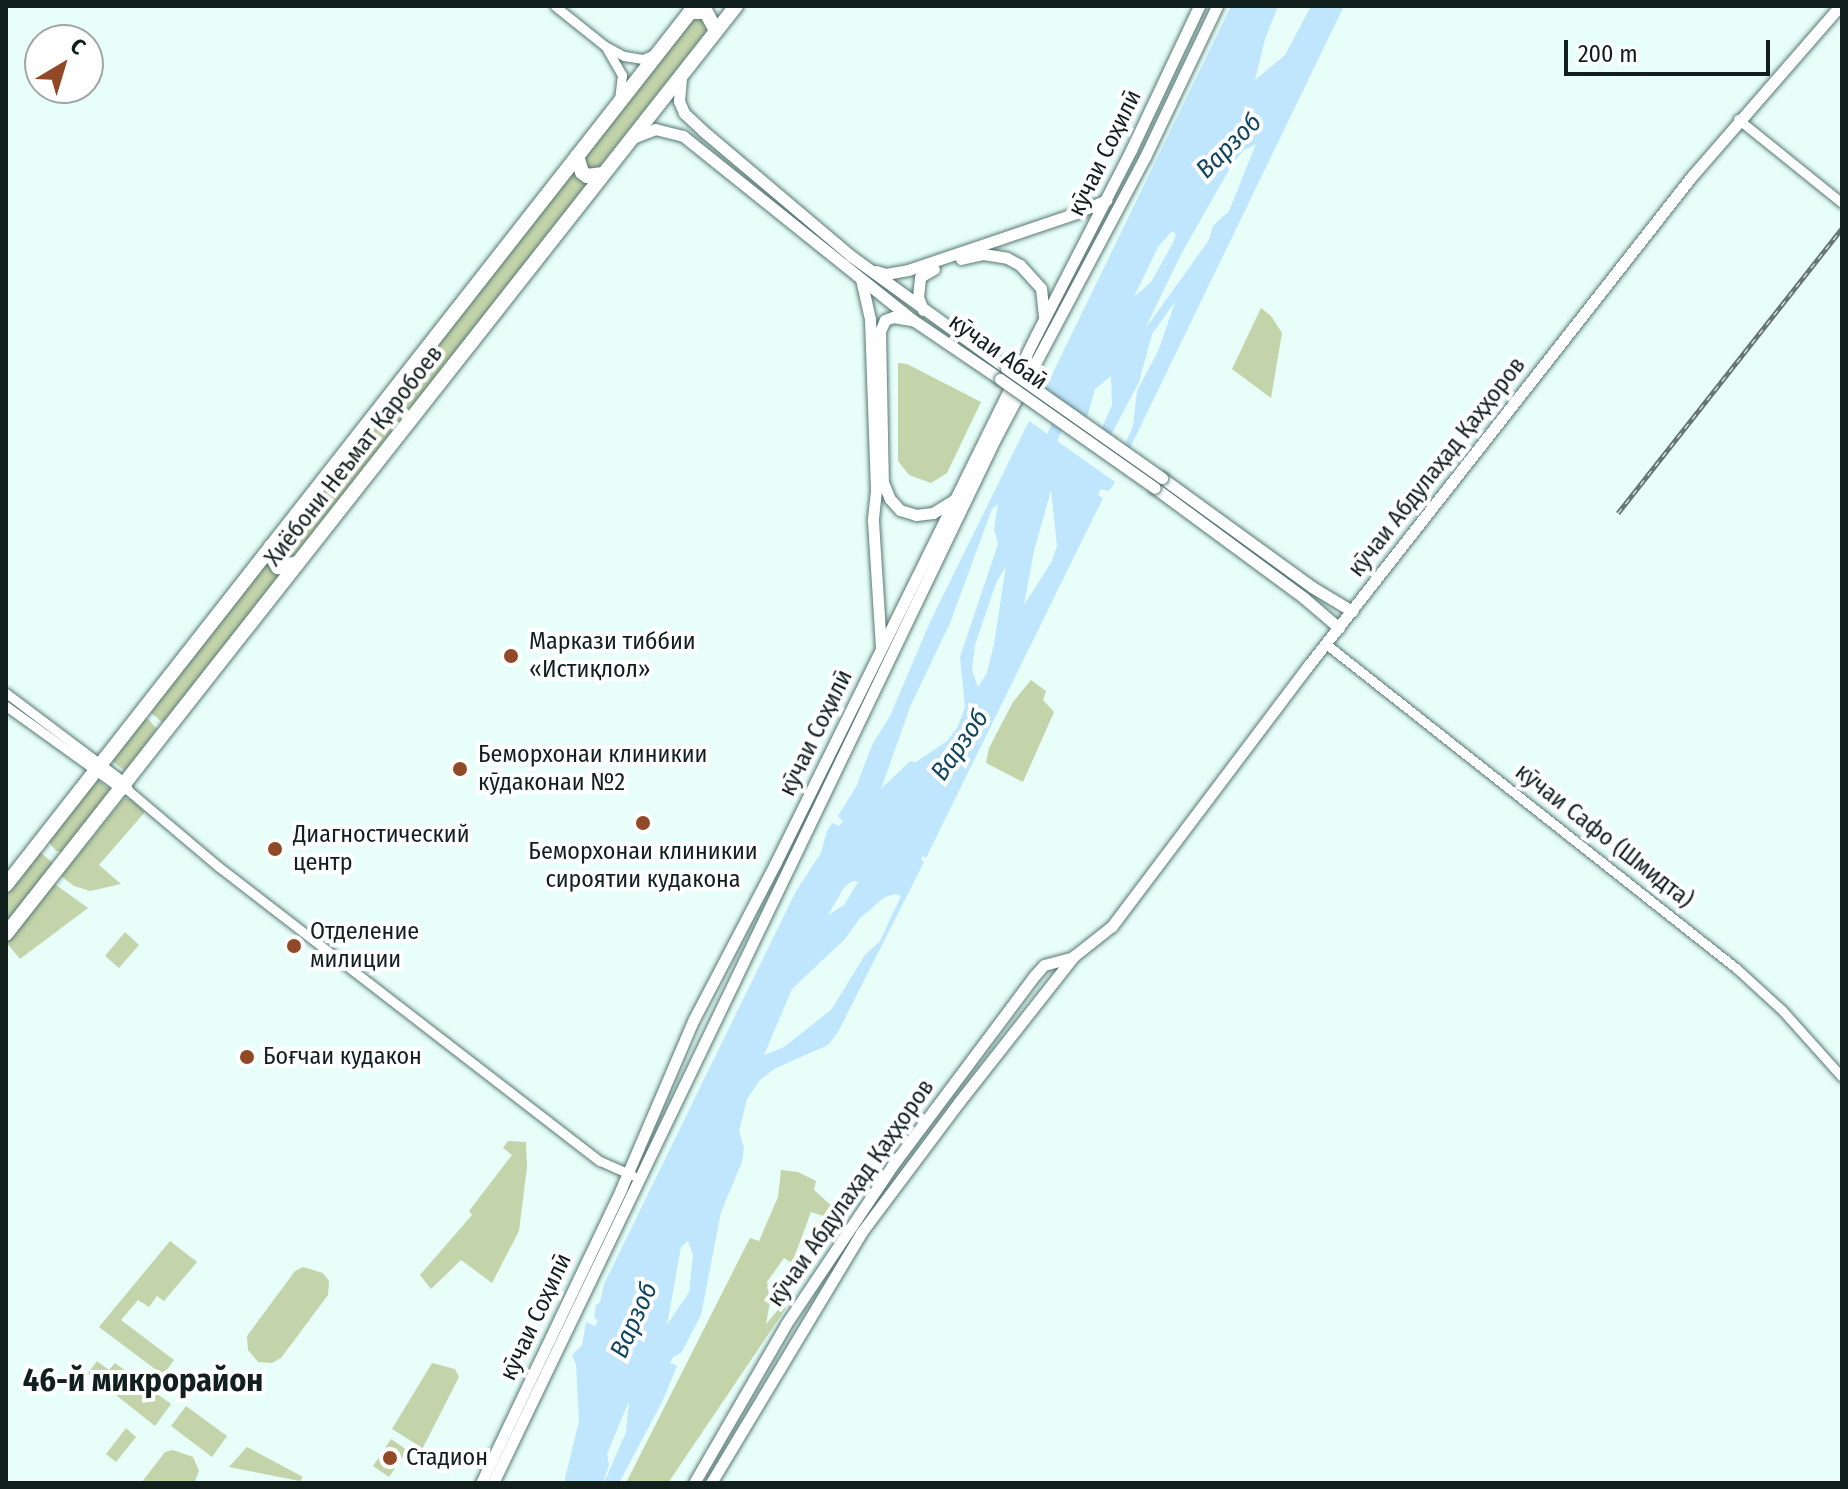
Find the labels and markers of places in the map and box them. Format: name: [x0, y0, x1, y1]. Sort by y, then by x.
place label: Маркази тиббии «Истиқлол»: [529, 628, 696, 684]
marker: Маркази тиббии «Истиқлол»: [500, 645, 522, 667]
place label: Беморхонаи клиникии кӯдаконаи №2: [478, 741, 707, 797]
marker: Беморхонаи клиникии кӯдаконаи №2: [449, 758, 471, 780]
marker: Беморхонаи клиникии сироятии кудакона: [632, 812, 654, 834]
place label: Диагностический центр: [293, 821, 470, 877]
marker: Диагностический центр: [264, 838, 286, 860]
place label: Беморхонаи клиникии сироятии кудакона: [528, 838, 758, 894]
place label: Отделение милиции: [310, 918, 419, 974]
marker: Отделение милиции: [285, 937, 303, 955]
place label: Боғчаи кудакон: [263, 1043, 422, 1071]
marker: Боғчаи кудакон: [238, 1048, 256, 1066]
place label: Стадион: [406, 1444, 488, 1472]
marker: Стадион: [381, 1449, 399, 1467]

